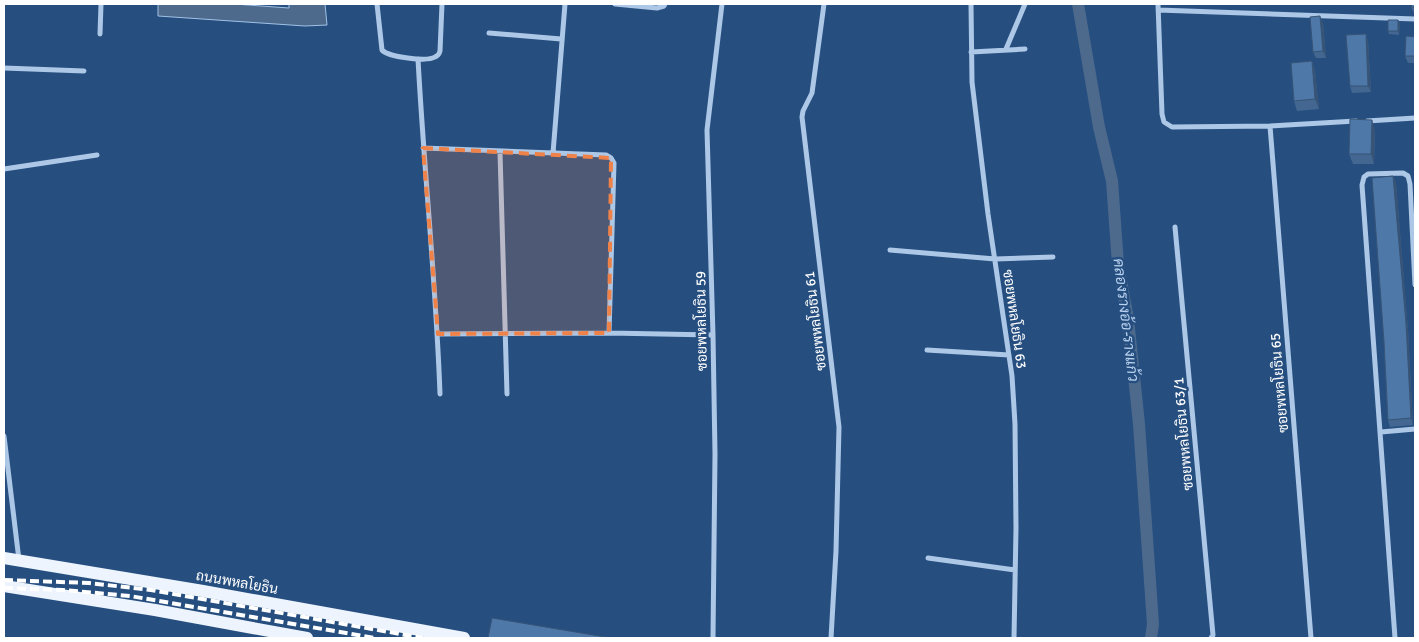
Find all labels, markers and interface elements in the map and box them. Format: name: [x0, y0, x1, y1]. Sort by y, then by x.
water label: คลองรางอ้อ-รางแก้ว: [1110, 257, 1144, 383]
street label: ซอยพหลโยธิน 63: [999, 268, 1030, 370]
street label: ซอยพหลโยธิน 61: [801, 270, 830, 372]
street label: ซอยพหลโยธิน 59: [692, 271, 711, 371]
street label: ซอยพหลโยธิน 65: [1267, 332, 1292, 433]
street label: ซอยพหลโยธิน 63/1: [1170, 377, 1197, 491]
street label: ถนนพหลโยธิน: [195, 567, 279, 598]

